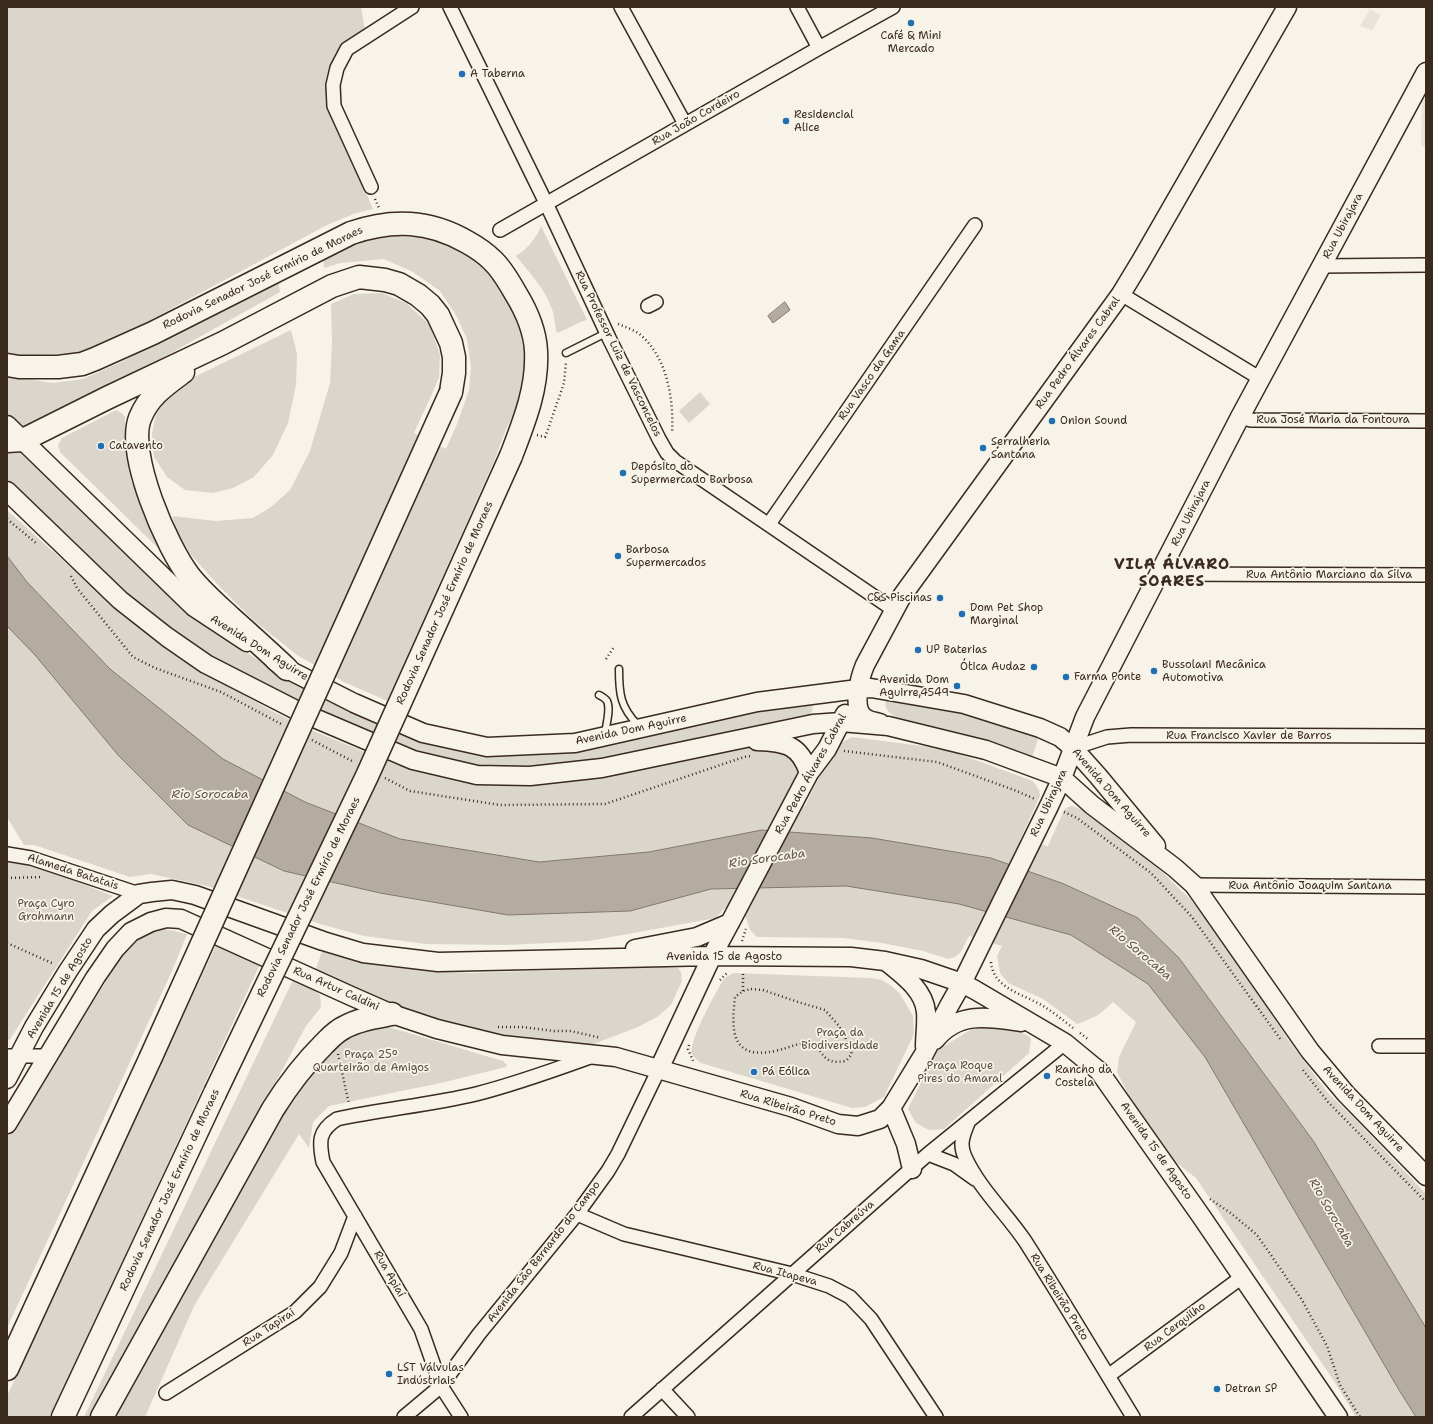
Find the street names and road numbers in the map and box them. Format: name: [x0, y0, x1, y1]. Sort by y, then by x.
street label: Rua João Cordeiro: [650, 87, 742, 149]
street label: Rua Ubirajara: [1320, 191, 1366, 261]
street label: Rodovia Senador José Ermírio de Moraes: [161, 224, 365, 332]
street label: Rua Professor Luiz de Vasconcelos: [572, 269, 664, 439]
street label: Rua Pedro Álvares Cabral: [1033, 294, 1123, 412]
street label: Rua Vasco da Gama: [836, 327, 908, 423]
street label: Rua José Maria da Fontoura: [1256, 413, 1410, 427]
street label: Rua Ubirajara: [1169, 478, 1213, 548]
street label: Rodovia Senador José Ermírio de Moraes: [394, 499, 496, 707]
street label: Rua Antônio Marciano da Silva: [1246, 568, 1412, 582]
street label: Avenida Dom Aguirre: [207, 612, 311, 684]
street label: Rua Pedro Álvares Cabral: [772, 711, 850, 837]
street label: Avenida Dom Aguirre: [574, 712, 688, 748]
street label: Rua Francisco Xavier de Barros: [1166, 729, 1332, 743]
street label: Avenida Dom Aguirre: [1069, 746, 1153, 840]
street label: Rua Ubirajara: [1028, 767, 1070, 839]
street label: Rodovia Senador José Ermírio de Moraes: [255, 795, 363, 999]
street label: Alameda Batatais: [26, 851, 120, 893]
street label: Rua Antônio Joaquim Santana: [1229, 879, 1391, 893]
street label: Avenida 15 de Agosto: [24, 935, 96, 1041]
street label: Avenida 15 de Agosto: [666, 950, 782, 964]
street label: Rua Artur Caldini: [291, 964, 381, 1014]
street label: Avenida Dom Aguirre: [1319, 1063, 1407, 1155]
street label: Rodovia Senador José Ermírio de Moraes: [117, 1087, 223, 1293]
street label: Rua Ribeirão Preto: [738, 1087, 838, 1129]
street label: Avenida 15 de Agosto: [1117, 1100, 1195, 1202]
street label: Avenida São Bernardo do Campo: [485, 1179, 603, 1325]
street label: Rua Cabreúva: [813, 1198, 877, 1256]
street label: Rua Apiaí: [370, 1249, 408, 1299]
street label: Rua Ribeirão Preto: [1027, 1251, 1091, 1343]
street label: Rua Itapeva: [751, 1259, 819, 1289]
street label: Rua Cerquilho: [1142, 1300, 1208, 1354]
street label: Rua Tapirai: [240, 1306, 298, 1350]

